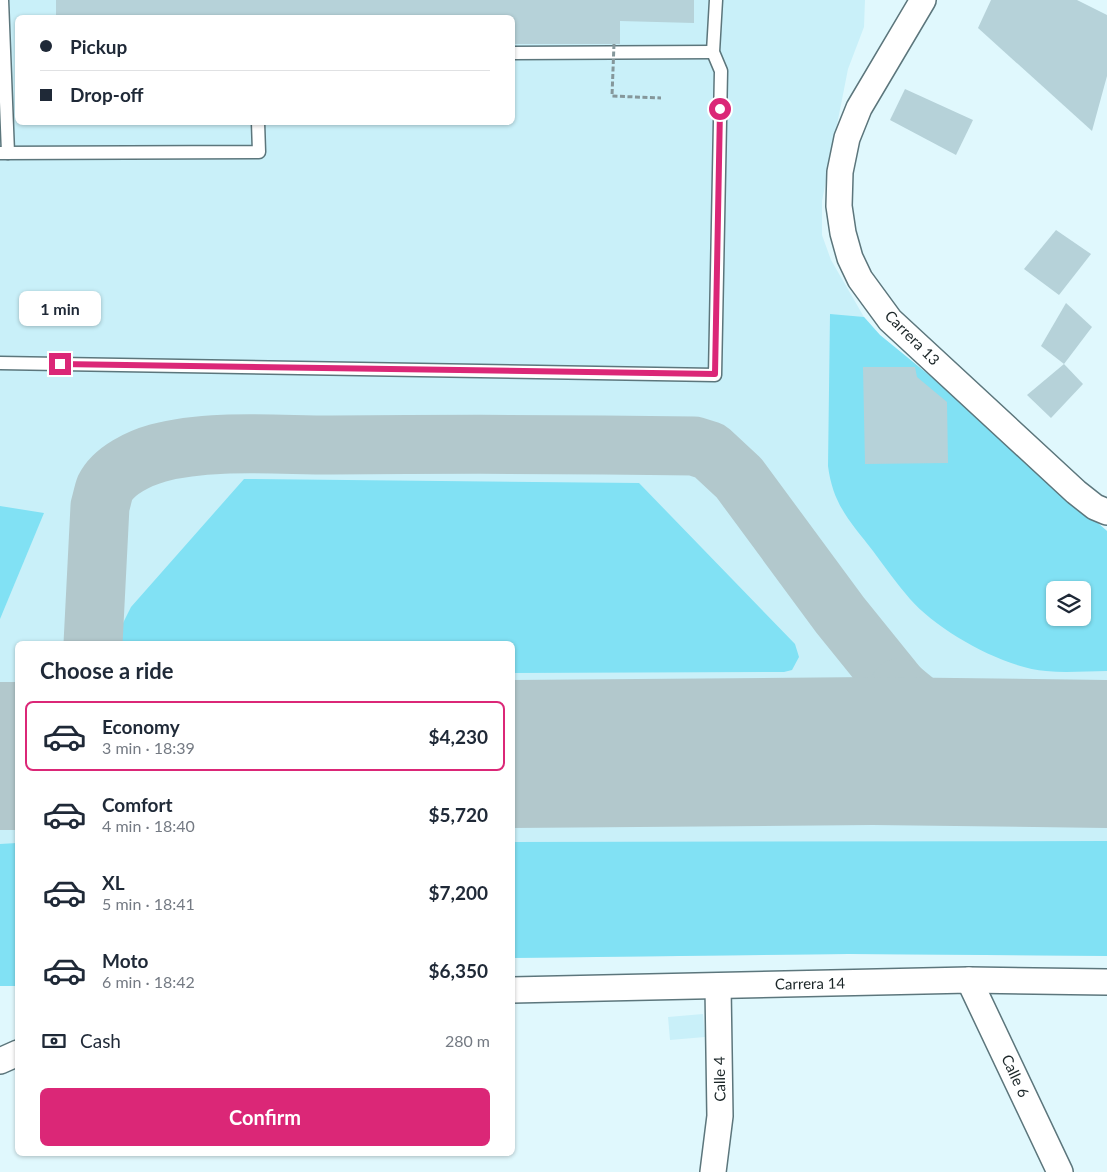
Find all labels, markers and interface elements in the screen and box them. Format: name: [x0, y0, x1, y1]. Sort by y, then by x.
text: Pickup: [70, 35, 127, 58]
text: Drop-off: [70, 83, 144, 106]
route start: [709, 98, 731, 120]
callout: 1 min: [19, 292, 101, 326]
text: 1 min: [40, 299, 80, 318]
street label: Carrera 13: [882, 306, 944, 368]
route end: [49, 353, 71, 375]
map controls: [1046, 581, 1091, 626]
button: layers: [1046, 581, 1091, 626]
text: Choose a ride: [40, 657, 174, 684]
icon: car: [42, 714, 87, 759]
text: Economy: [102, 715, 180, 738]
text: $4,230: [428, 725, 488, 748]
text: 3 min · 18:39: [102, 738, 195, 757]
icon: car: [42, 792, 87, 837]
text: Comfort: [102, 793, 173, 816]
text: $5,720: [428, 803, 488, 826]
text: 4 min · 18:40: [102, 816, 195, 835]
icon: car: [42, 870, 87, 915]
text: XL: [102, 871, 125, 894]
text: $7,200: [428, 881, 488, 904]
text: 5 min · 18:41: [102, 894, 195, 913]
icon: car: [42, 948, 87, 993]
text: Moto: [102, 949, 148, 972]
text: $6,350: [428, 959, 488, 982]
text: 6 min · 18:42: [102, 972, 195, 991]
street label: Carrera 14: [775, 973, 845, 993]
icon: cash: [40, 1027, 68, 1055]
text: Cash: [80, 1029, 121, 1052]
text: 280 m: [445, 1031, 490, 1050]
street label: Calle 6: [998, 1051, 1034, 1100]
street label: Calle 4: [710, 1056, 728, 1102]
button: Confirm: [40, 1088, 490, 1146]

